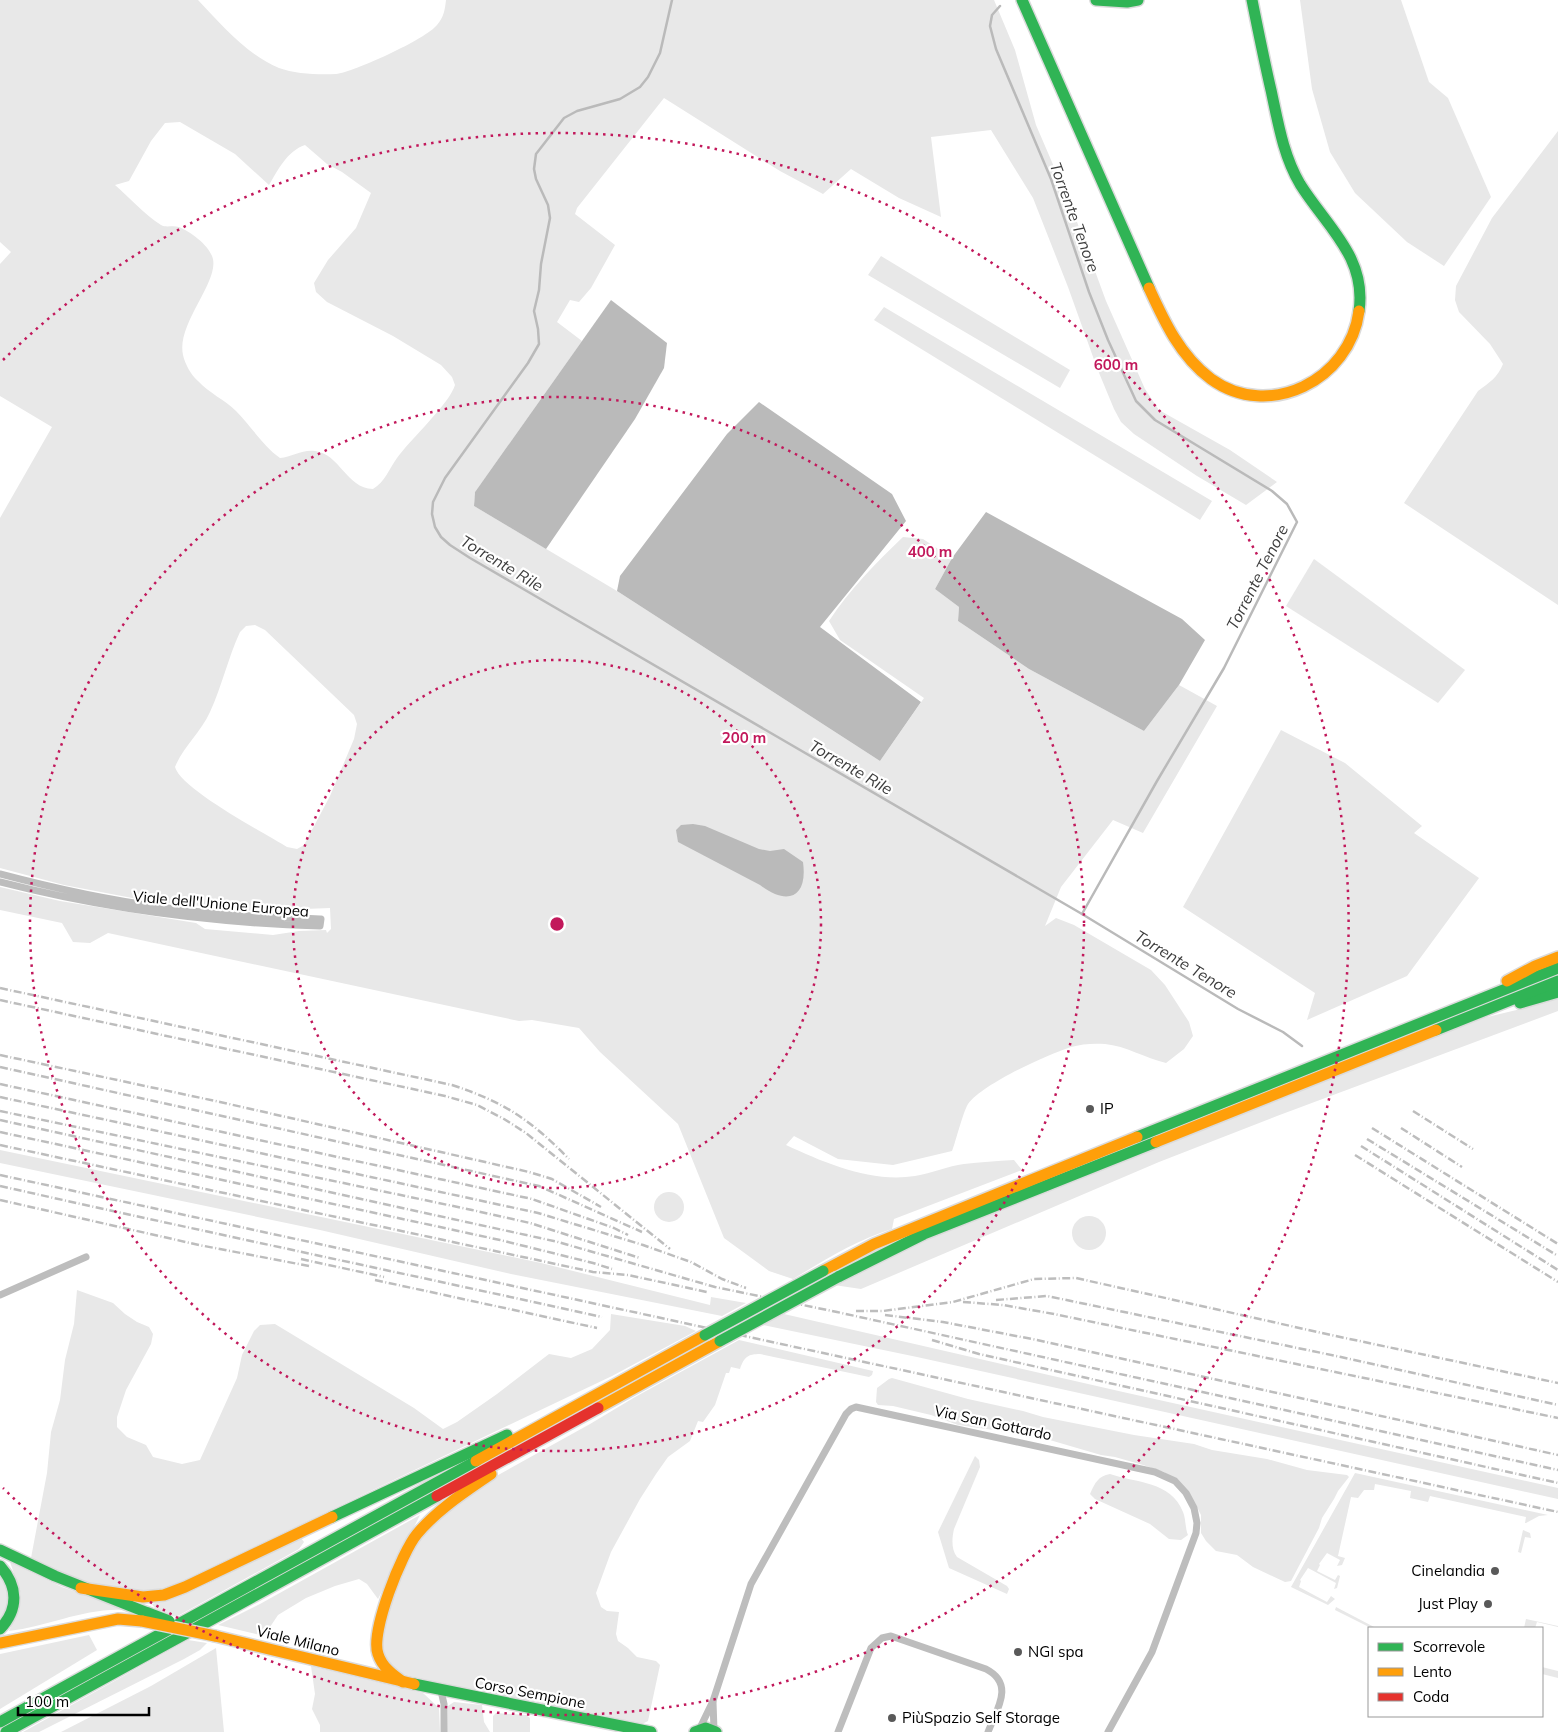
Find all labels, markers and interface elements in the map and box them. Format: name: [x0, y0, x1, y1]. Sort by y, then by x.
water label: Torrente Tenore: [1046, 159, 1104, 275]
text: 600 m: [1094, 355, 1138, 374]
water label: Torrente Tenore: [1222, 521, 1292, 633]
water label: Torrente Rile: [457, 530, 547, 596]
text: 400 m: [908, 542, 952, 561]
text: 200 m: [722, 728, 766, 747]
water label: Torrente Rile: [806, 735, 897, 799]
street label: Viale dell'Unione Europea: [132, 886, 310, 921]
centre of rings: [548, 915, 566, 933]
water label: Torrente Tenore: [1131, 926, 1241, 1003]
place label: IP: [1100, 1099, 1114, 1118]
marker: IP: [1084, 1103, 1096, 1115]
street label: Via San Gottardo: [933, 1401, 1054, 1444]
place label: Cinelandia: [1411, 1561, 1485, 1580]
marker: Cinelandia: [1489, 1565, 1501, 1577]
place label: Just Play: [1418, 1594, 1478, 1613]
marker: Just Play: [1482, 1598, 1494, 1610]
street label: Viale Milano: [255, 1621, 342, 1660]
legend: [1368, 1627, 1543, 1717]
text: Scorrevole: [1413, 1637, 1485, 1656]
place label: NGI spa: [1028, 1642, 1083, 1661]
marker: NGI spa: [1012, 1646, 1024, 1658]
text: Lento: [1413, 1662, 1452, 1681]
street label: Corso Sempione: [473, 1672, 587, 1713]
scale bar: [18, 1684, 149, 1716]
text: Coda: [1413, 1687, 1449, 1706]
text: 100 m: [25, 1692, 69, 1711]
place label: PiùSpazio Self Storage: [902, 1708, 1060, 1727]
marker: PiùSpazio Self Storage: [886, 1712, 898, 1724]

